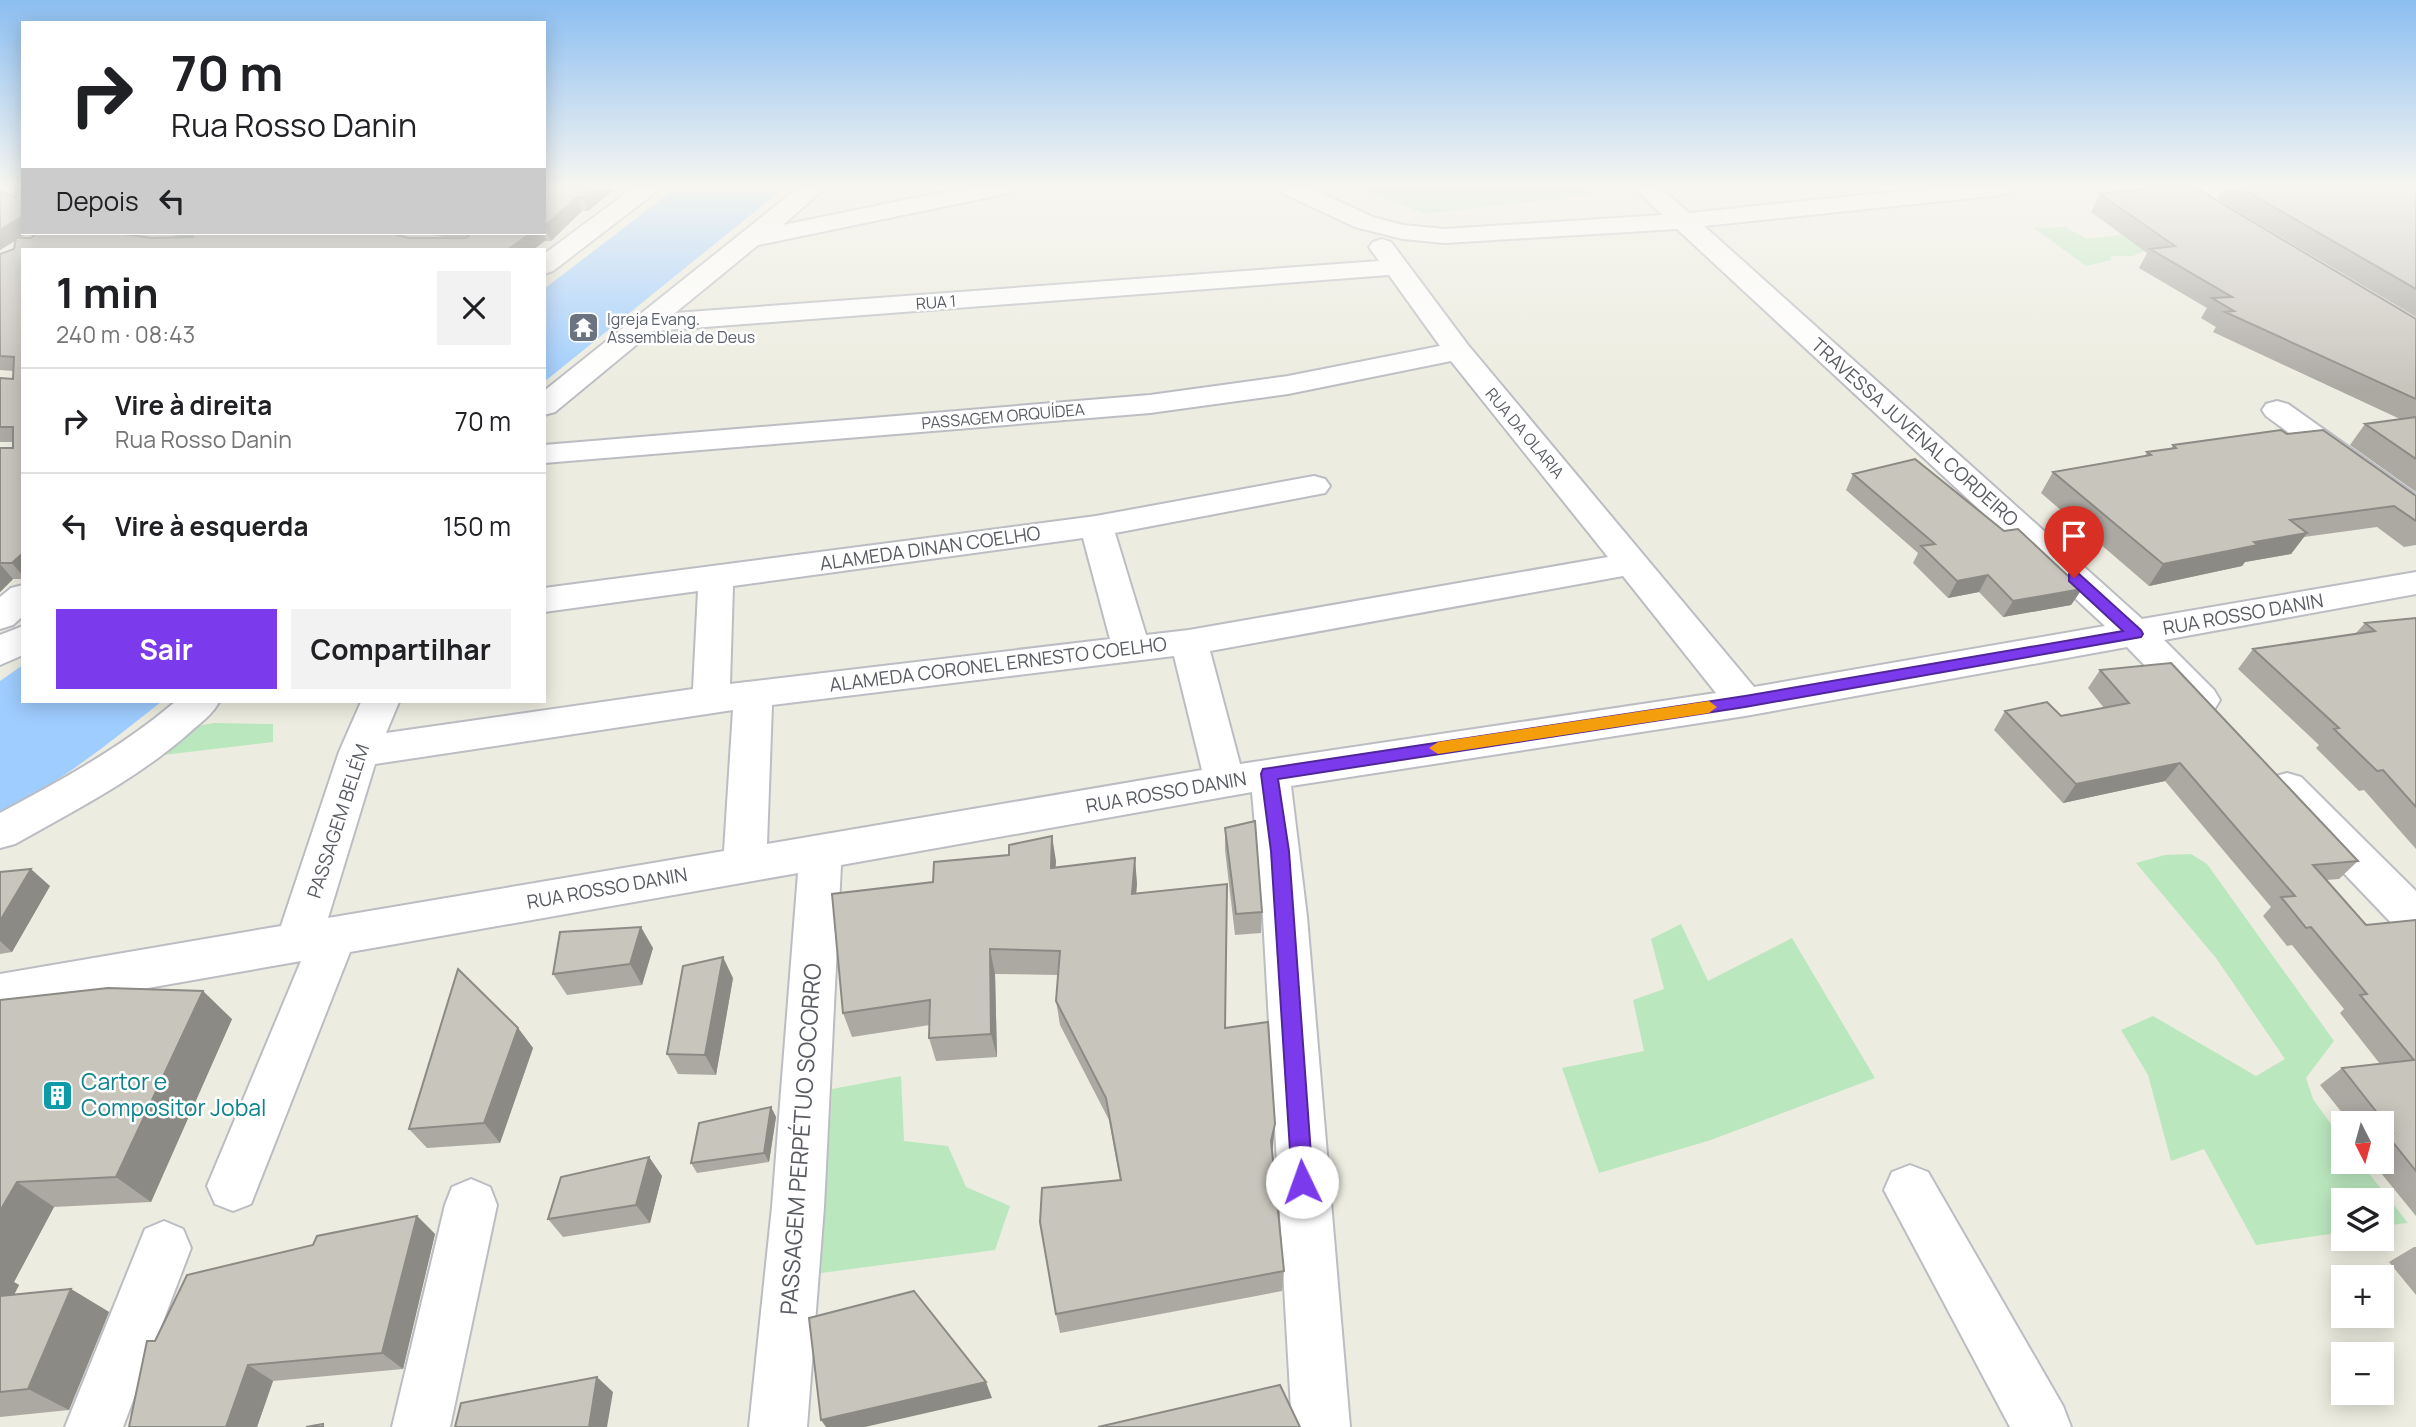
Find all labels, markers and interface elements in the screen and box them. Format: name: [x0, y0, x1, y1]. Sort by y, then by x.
text: 70 m: [171, 39, 283, 106]
icon: right: [56, 49, 147, 140]
text: Rua Rosso Danin: [171, 103, 417, 147]
icon: left: [153, 182, 191, 220]
text: Depois: [56, 183, 139, 219]
text: 1 min: [56, 263, 159, 321]
button: close: [437, 271, 511, 345]
street label: RUA 1: [915, 290, 957, 314]
place label: Igreja Evang. Assembleia de Deus: [607, 308, 755, 348]
temple icon: Igreja Evang. Assembleia de Deus: [567, 311, 601, 345]
text: 240 m · 08:43: [56, 318, 195, 350]
street label: TRAVESSA JUVENAL CORDEIRO: [1806, 332, 2024, 532]
street label: RUA DA OLARIA: [1481, 383, 1569, 483]
text: Vire à direita: [115, 387, 272, 423]
street label: PASSAGEM ORQUÍDEA: [920, 398, 1086, 434]
icon: right: [56, 402, 94, 440]
text: 70 m: [455, 403, 511, 439]
text: Rua Rosso Danin: [115, 423, 292, 455]
pin: [2044, 506, 2104, 578]
icon: left: [56, 507, 94, 545]
text: Vire à esquerda: [115, 508, 308, 544]
text: 150 m: [443, 508, 511, 544]
icon: arrive: [2055, 517, 2093, 555]
street label: ALAMEDA DINAN COELHO: [818, 520, 1042, 576]
street label: RUA ROSSO DANIN: [2161, 587, 2325, 641]
button: Sair: [56, 609, 277, 689]
button: Compartilhar: [291, 609, 511, 689]
street label: ALAMEDA CORONEL ERNESTO COELHO: [828, 630, 1168, 698]
street label: PASSAGEM BELÉM: [301, 741, 375, 901]
street label: RUA ROSSO DANIN: [1084, 765, 1248, 819]
street label: RUA ROSSO DANIN: [525, 861, 689, 915]
street label: PASSAGEM PERPÉTUO SOCORRO: [772, 962, 828, 1316]
place label: Cartor e Compositor Jobal: [81, 1065, 266, 1123]
building icon: Cartor e Compositor Jobal: [41, 1078, 75, 1112]
north arrow: [2331, 1111, 2394, 1174]
map controls: [2331, 1111, 2394, 1405]
position arrow: [1265, 1145, 1339, 1219]
button: layers: [2331, 1188, 2394, 1251]
button: +: [2331, 1265, 2394, 1328]
button: −: [2331, 1342, 2394, 1405]

